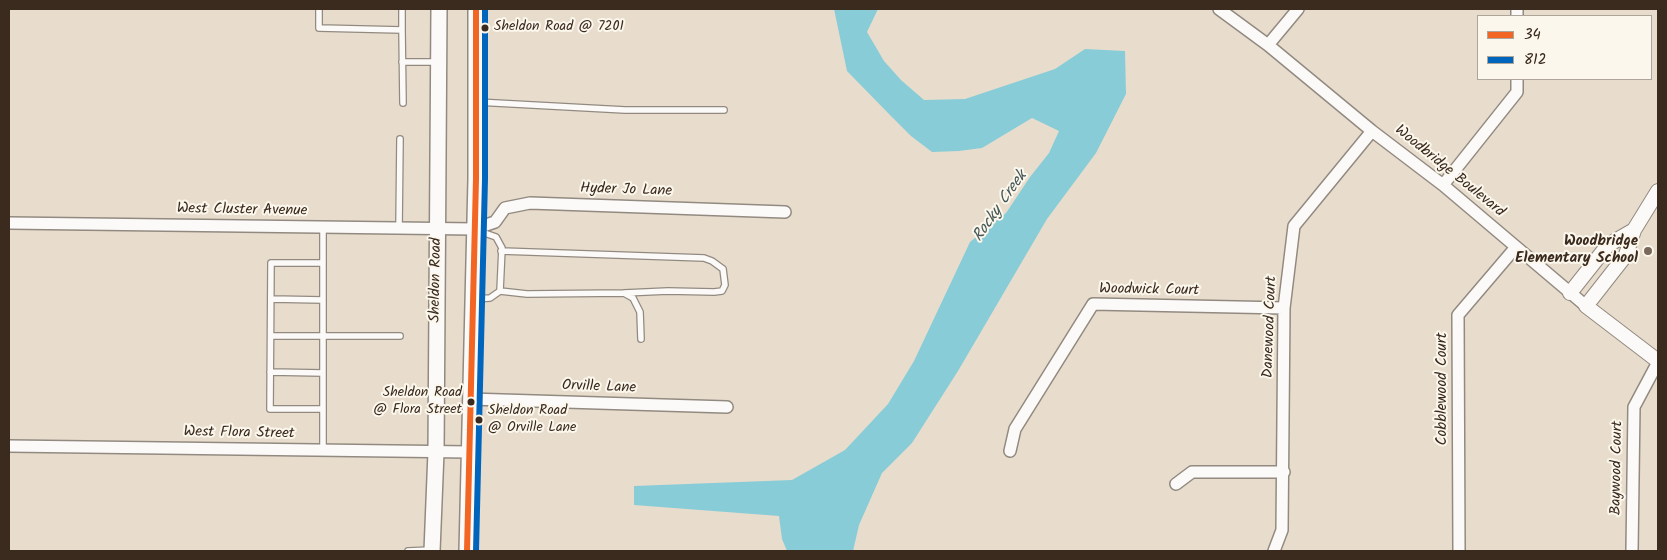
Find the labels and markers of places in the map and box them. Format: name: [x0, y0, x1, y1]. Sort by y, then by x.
place label: Sheldon Road @ 7201: [494, 20, 624, 36]
marker: Sheldon Road @ 7201: [480, 23, 490, 33]
place label: Woodbridge Elementary School: [1515, 233, 1638, 268]
marker: Woodbridge Elementary School: [1642, 245, 1654, 257]
place label: Sheldon Road @ Flora Street: [373, 386, 462, 418]
marker: Sheldon Road @ Flora Street: [466, 397, 476, 407]
place label: Sheldon Road @ Orville Lane: [488, 404, 576, 437]
marker: Sheldon Road @ Orville Lane: [474, 415, 484, 425]

